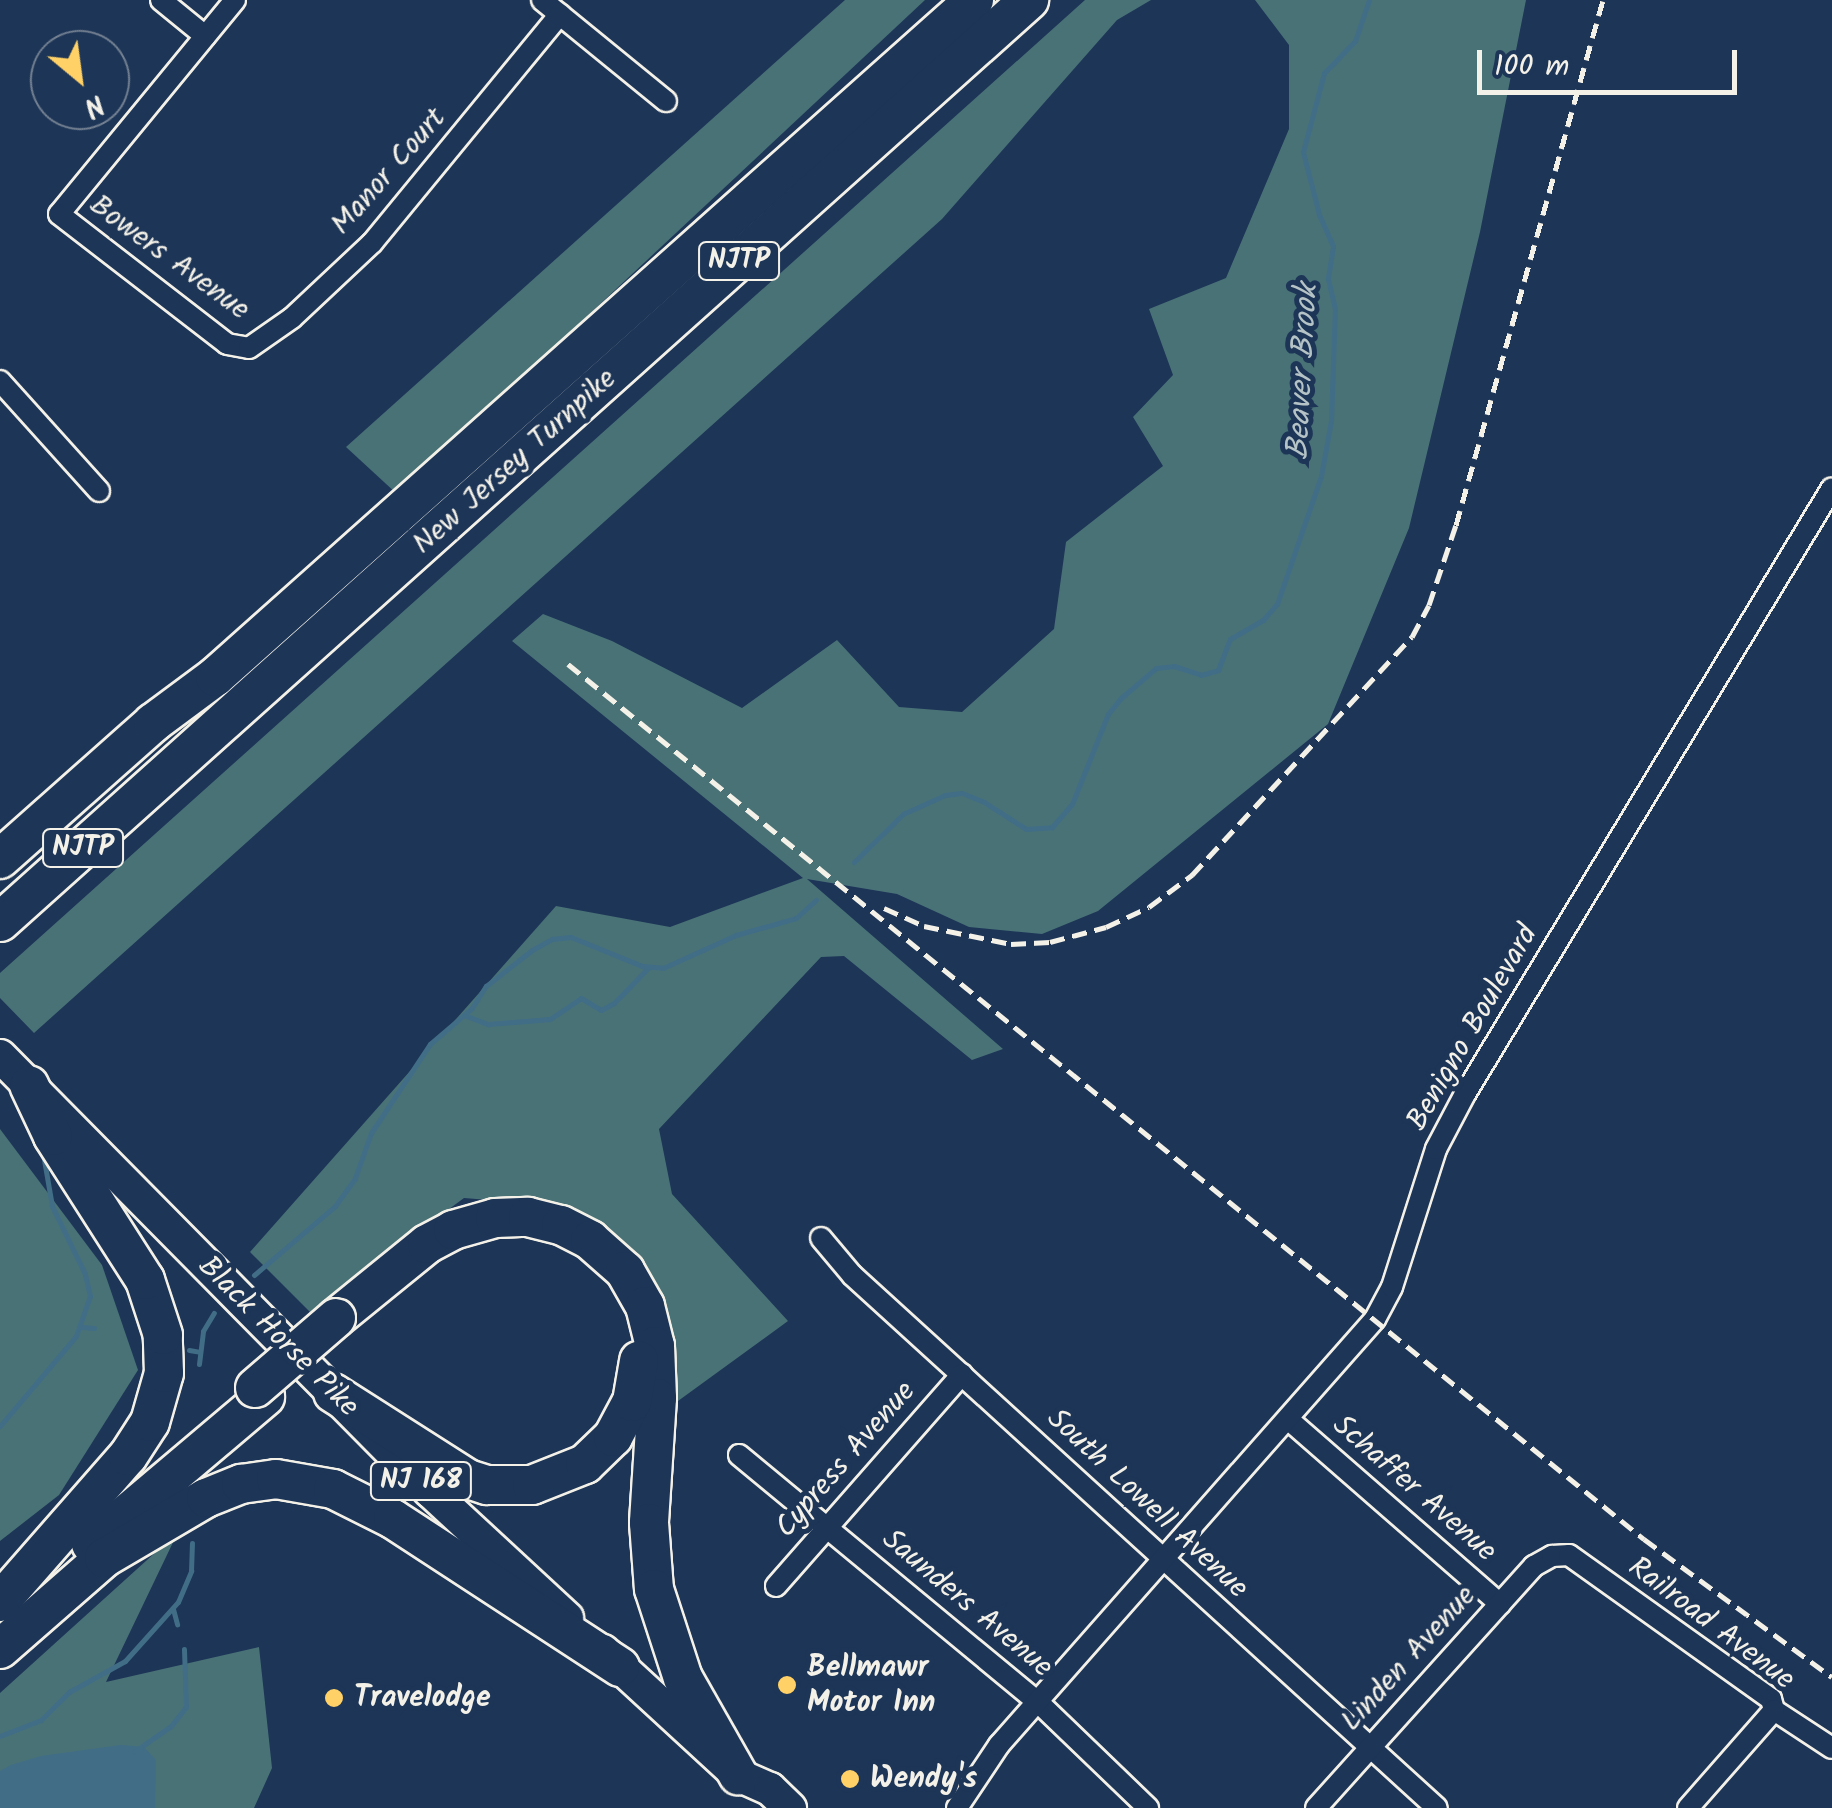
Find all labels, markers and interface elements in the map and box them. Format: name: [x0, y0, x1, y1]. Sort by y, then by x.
north arrow: [30, 30, 130, 130]
scale bar: [1482, 30, 1742, 92]
text: 100 m: [1494, 43, 1569, 91]
text: N: [75, 81, 112, 129]
street label: Manor Court: [324, 101, 454, 243]
street label: Bowers Avenue: [82, 188, 256, 328]
road number: NJTP: [696, 238, 782, 284]
water label: Beaver Brook: [1280, 283, 1328, 461]
street label: New Jersey Turnpike: [406, 361, 624, 563]
road number: NJTP: [41, 825, 126, 871]
street label: Benigno Boulevard: [1400, 919, 1546, 1137]
street label: Black Horse Pike: [190, 1249, 366, 1425]
street label: Cypress Avenue: [768, 1374, 924, 1546]
street label: South Lowell Avenue: [1039, 1401, 1255, 1607]
street label: Schaffer Avenue: [1325, 1408, 1503, 1570]
road number: NJ 168: [368, 1458, 474, 1504]
street label: Saunders Avenue: [874, 1522, 1060, 1686]
street label: Railroad Avenue: [1621, 1550, 1801, 1698]
street label: Linden Avenue: [1334, 1578, 1484, 1740]
place label: Bellmawr Motor Inn: [807, 1650, 935, 1720]
marker: Bellmawr Motor Inn: [776, 1674, 798, 1696]
place label: Travelodge: [354, 1680, 491, 1716]
marker: Travelodge: [323, 1687, 345, 1709]
place label: Wendy's: [870, 1761, 977, 1797]
marker: Wendy's: [839, 1768, 861, 1790]

